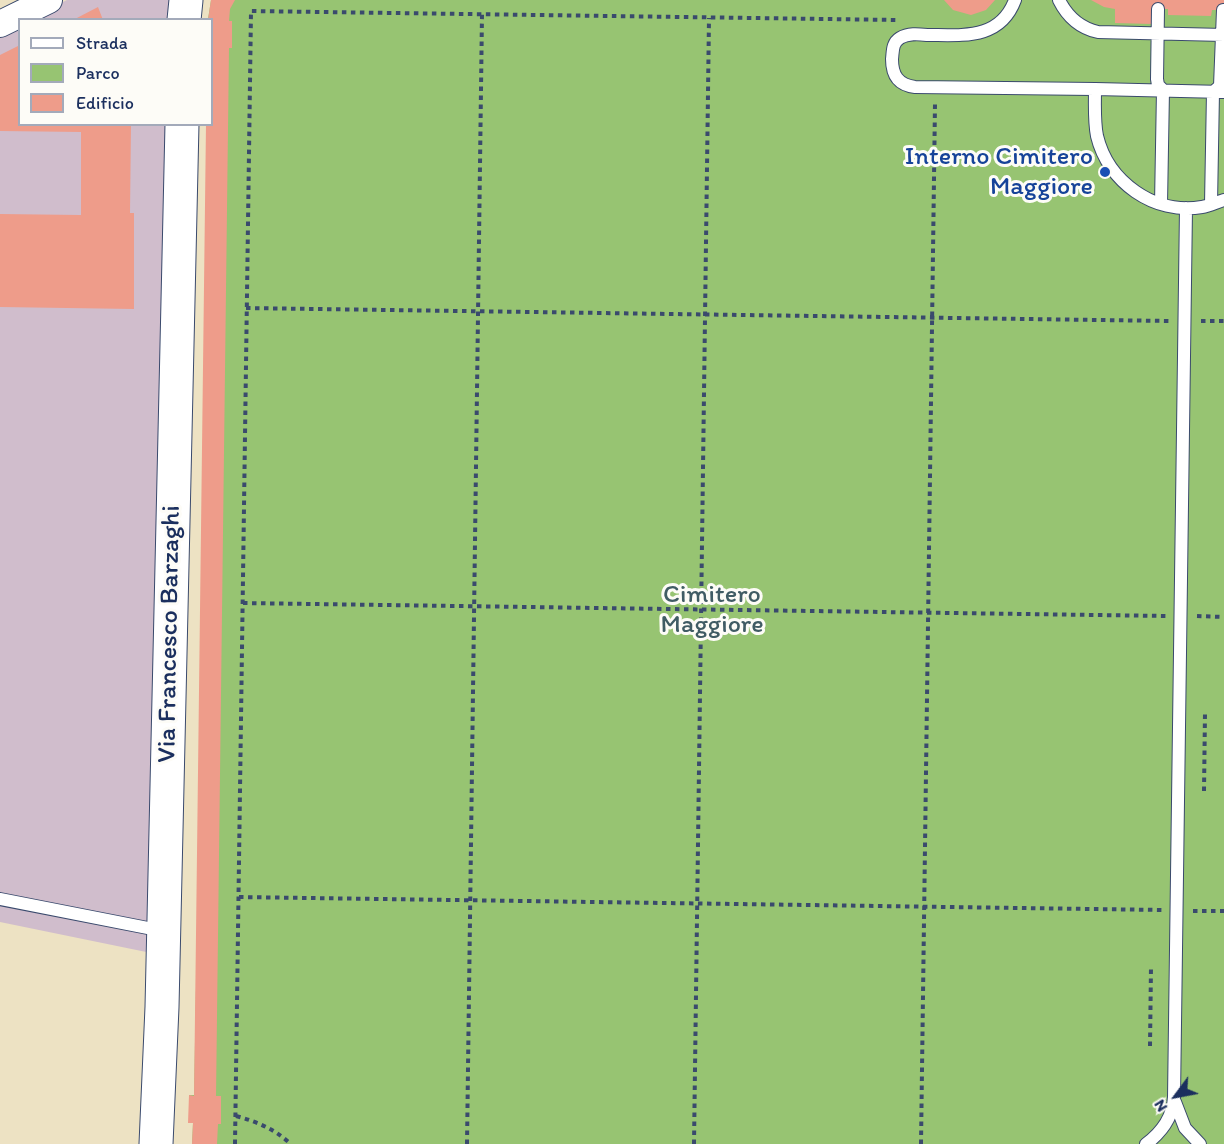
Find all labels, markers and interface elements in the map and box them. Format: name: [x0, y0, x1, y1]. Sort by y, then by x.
legend: [18, 18, 213, 126]
text: Strada: [76, 32, 128, 54]
text: Parco: [76, 62, 120, 84]
text: Edificio: [76, 92, 134, 114]
place label: Interno Cimitero Maggiore: [905, 141, 1093, 202]
marker: Interno Cimitero Maggiore: [1098, 165, 1112, 179]
street label: Via Francesco Barzaghi: [152, 505, 188, 763]
park label: Cimitero Maggiore: [660, 579, 764, 640]
north arrow: [1146, 1066, 1206, 1126]
text: N: [1149, 1096, 1171, 1115]

